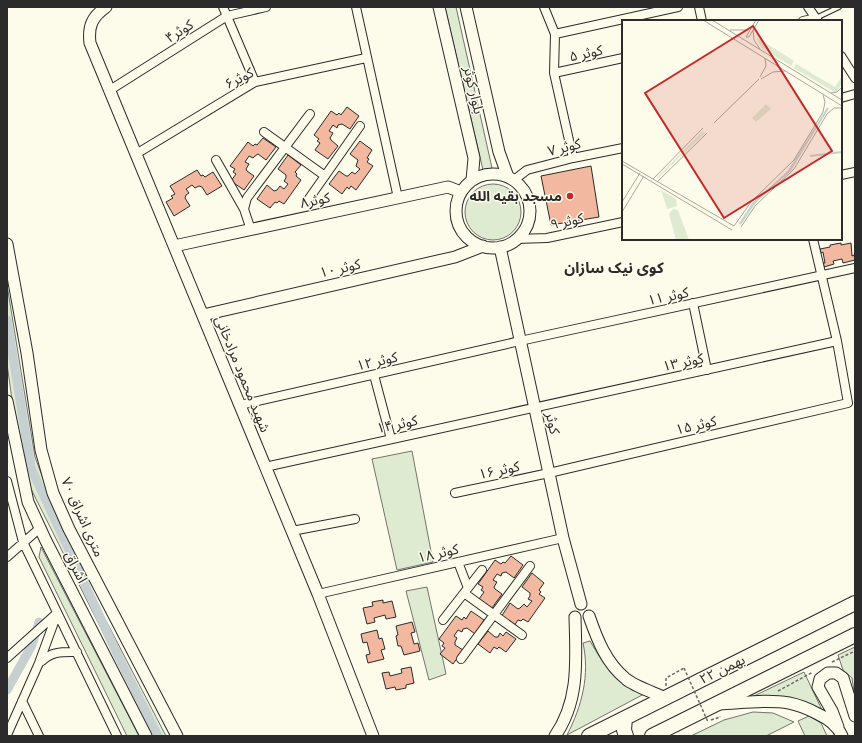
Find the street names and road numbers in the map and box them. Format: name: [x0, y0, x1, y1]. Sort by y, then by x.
street label: کوثر۴: [162, 16, 197, 47]
street label: کوثر ۵: [568, 42, 605, 65]
street label: کوثر۶: [222, 64, 257, 93]
street label: بلوار کوثر: [460, 64, 487, 116]
street label: کوثر ۷: [546, 135, 583, 160]
street label: کوثر۸: [299, 189, 332, 212]
street label: کوثر ۹: [549, 210, 586, 233]
street label: کوثر ۱۰: [318, 255, 363, 281]
street label: کوثر ۱۱: [646, 284, 690, 309]
street label: شهید محمود مرادخانی: [211, 313, 274, 435]
street label: کوثر ۱۲: [355, 348, 400, 374]
street label: کوثر ۱۳: [661, 350, 705, 375]
street label: کوثر: [542, 410, 563, 436]
street label: کوثر ۱۴: [375, 412, 419, 437]
street label: ۱۵ کوثر: [674, 412, 719, 438]
street label: کوثر ۱۶: [477, 458, 521, 483]
street label: ۷۰ متری اشراق: [57, 475, 108, 560]
street label: کوثر ۱۸: [416, 540, 461, 566]
street label: اشراق: [60, 548, 91, 586]
street label: ۲۲ بهمن: [697, 651, 748, 688]

